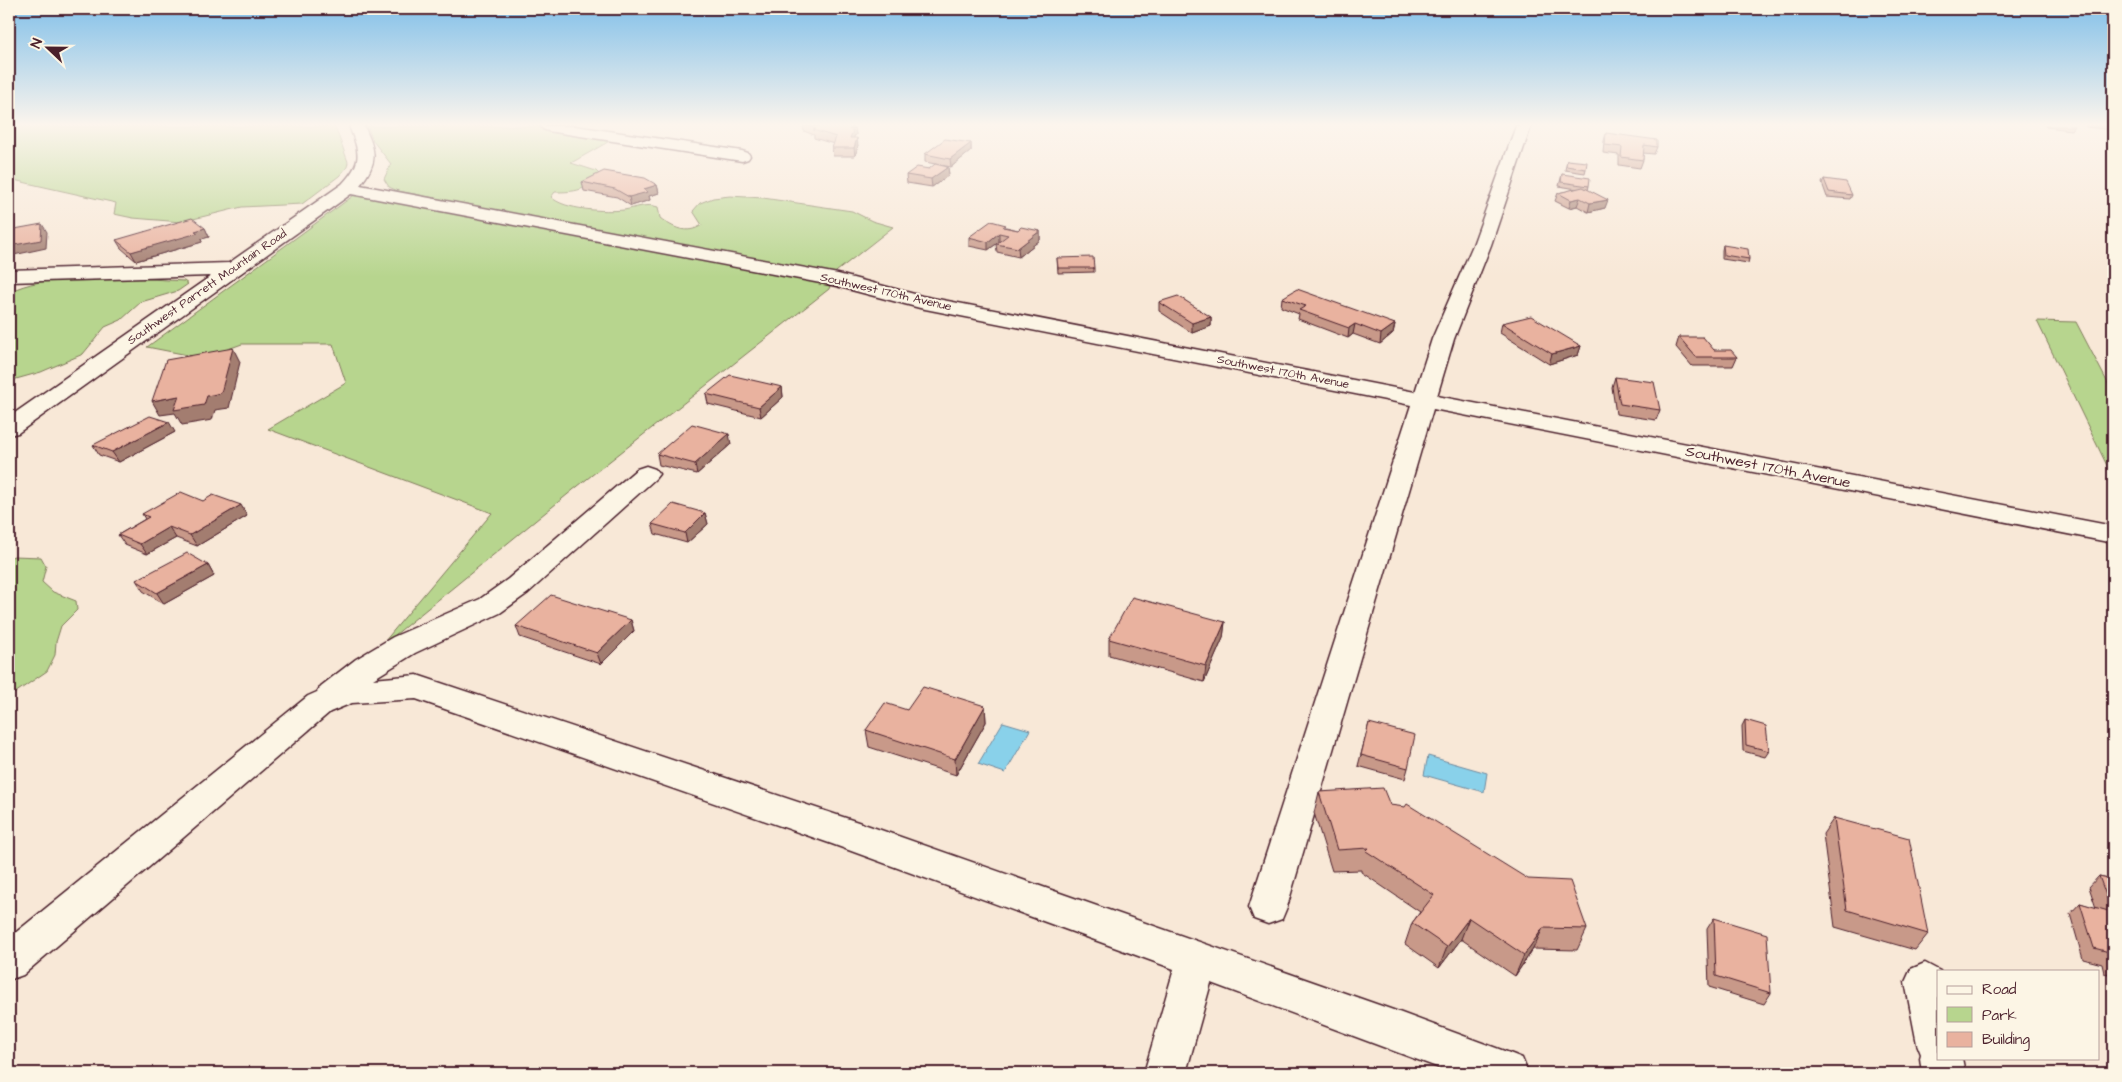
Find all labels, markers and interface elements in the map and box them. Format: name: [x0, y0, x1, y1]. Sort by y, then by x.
north arrow: [22, 22, 72, 72]
text: N: [26, 35, 48, 51]
street label: Southwest Parrett Mountain Road: [124, 225, 290, 349]
street label: Southwest 170th Avenue: [819, 269, 954, 316]
street label: Southwest 170th Avenue: [1215, 351, 1351, 393]
street label: Southwest 170th Avenue: [1684, 441, 1852, 493]
legend: [1937, 970, 2100, 1060]
text: Road: [1982, 979, 2017, 1000]
text: Park: [1982, 1005, 2017, 1026]
text: Building: [1982, 1029, 2030, 1051]

